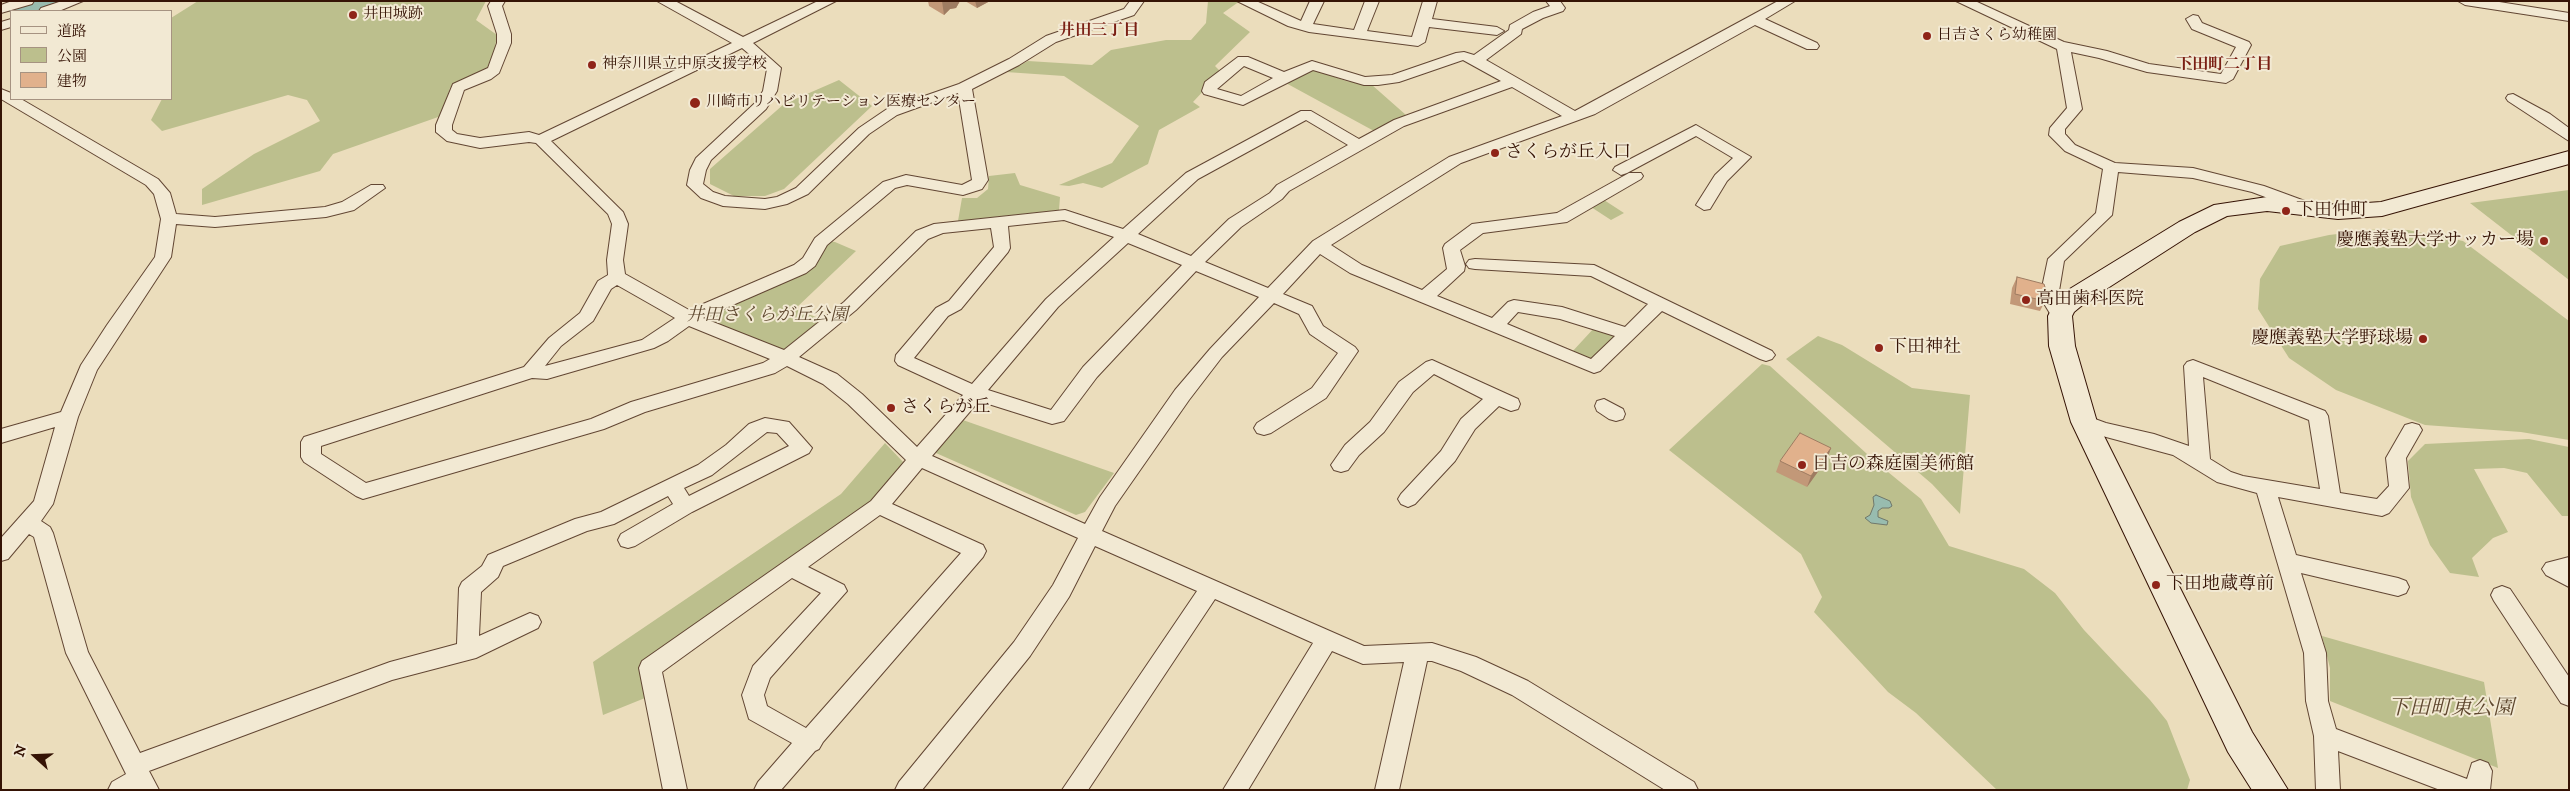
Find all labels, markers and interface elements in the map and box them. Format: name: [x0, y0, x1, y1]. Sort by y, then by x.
place label: 井田城跡: [363, 6, 423, 24]
marker: 井田城跡: [347, 9, 359, 21]
legend: [10, 10, 172, 100]
text: 道路: [57, 22, 87, 41]
district label: 井田三丁目: [1059, 22, 1139, 42]
place label: 日吉さくら幼稚園: [1937, 27, 2057, 45]
marker: 日吉さくら幼稚園: [1921, 30, 1933, 42]
text: 公園: [57, 47, 87, 66]
place label: 神奈川県立中原支援学校: [602, 56, 767, 74]
district label: 下田町二丁目: [2176, 56, 2272, 76]
marker: 神奈川県立中原支援学校: [586, 59, 598, 71]
text: 建物: [57, 72, 87, 91]
place label: 川崎市リハビリテーション医療センター: [706, 94, 976, 112]
marker: 川崎市リハビリテーション医療センター: [688, 96, 702, 110]
place label: さくらが丘入口: [1505, 142, 1631, 164]
marker: さくらが丘入口: [1489, 147, 1501, 159]
place label: 下田仲町: [2296, 200, 2368, 222]
marker: 下田仲町: [2280, 205, 2292, 217]
place label: 慶應義塾大学サッカー場: [2336, 230, 2534, 252]
marker: 慶應義塾大学サッカー場: [2538, 235, 2550, 247]
place label: 高田歯科医院: [2036, 289, 2144, 311]
marker: 高田歯科医院: [2020, 294, 2032, 306]
park label: 井田さくらが丘公園: [686, 305, 848, 327]
place label: 慶應義塾大学野球場: [2251, 328, 2413, 350]
marker: 慶應義塾大学野球場: [2417, 333, 2429, 345]
place label: 下田神社: [1889, 337, 1961, 359]
marker: 下田神社: [1873, 342, 1885, 354]
place label: さくらが丘: [901, 397, 991, 419]
marker: さくらが丘: [885, 402, 897, 414]
place label: 日吉の森庭園美術館: [1812, 454, 1974, 476]
marker: 日吉の森庭園美術館: [1796, 459, 1808, 471]
place label: 下田地蔵尊前: [2166, 574, 2274, 596]
marker: 下田地蔵尊前: [2150, 579, 2162, 591]
park label: 下田町東公園: [2388, 697, 2514, 723]
north arrow: [10, 731, 60, 781]
text: N: [10, 742, 31, 759]

